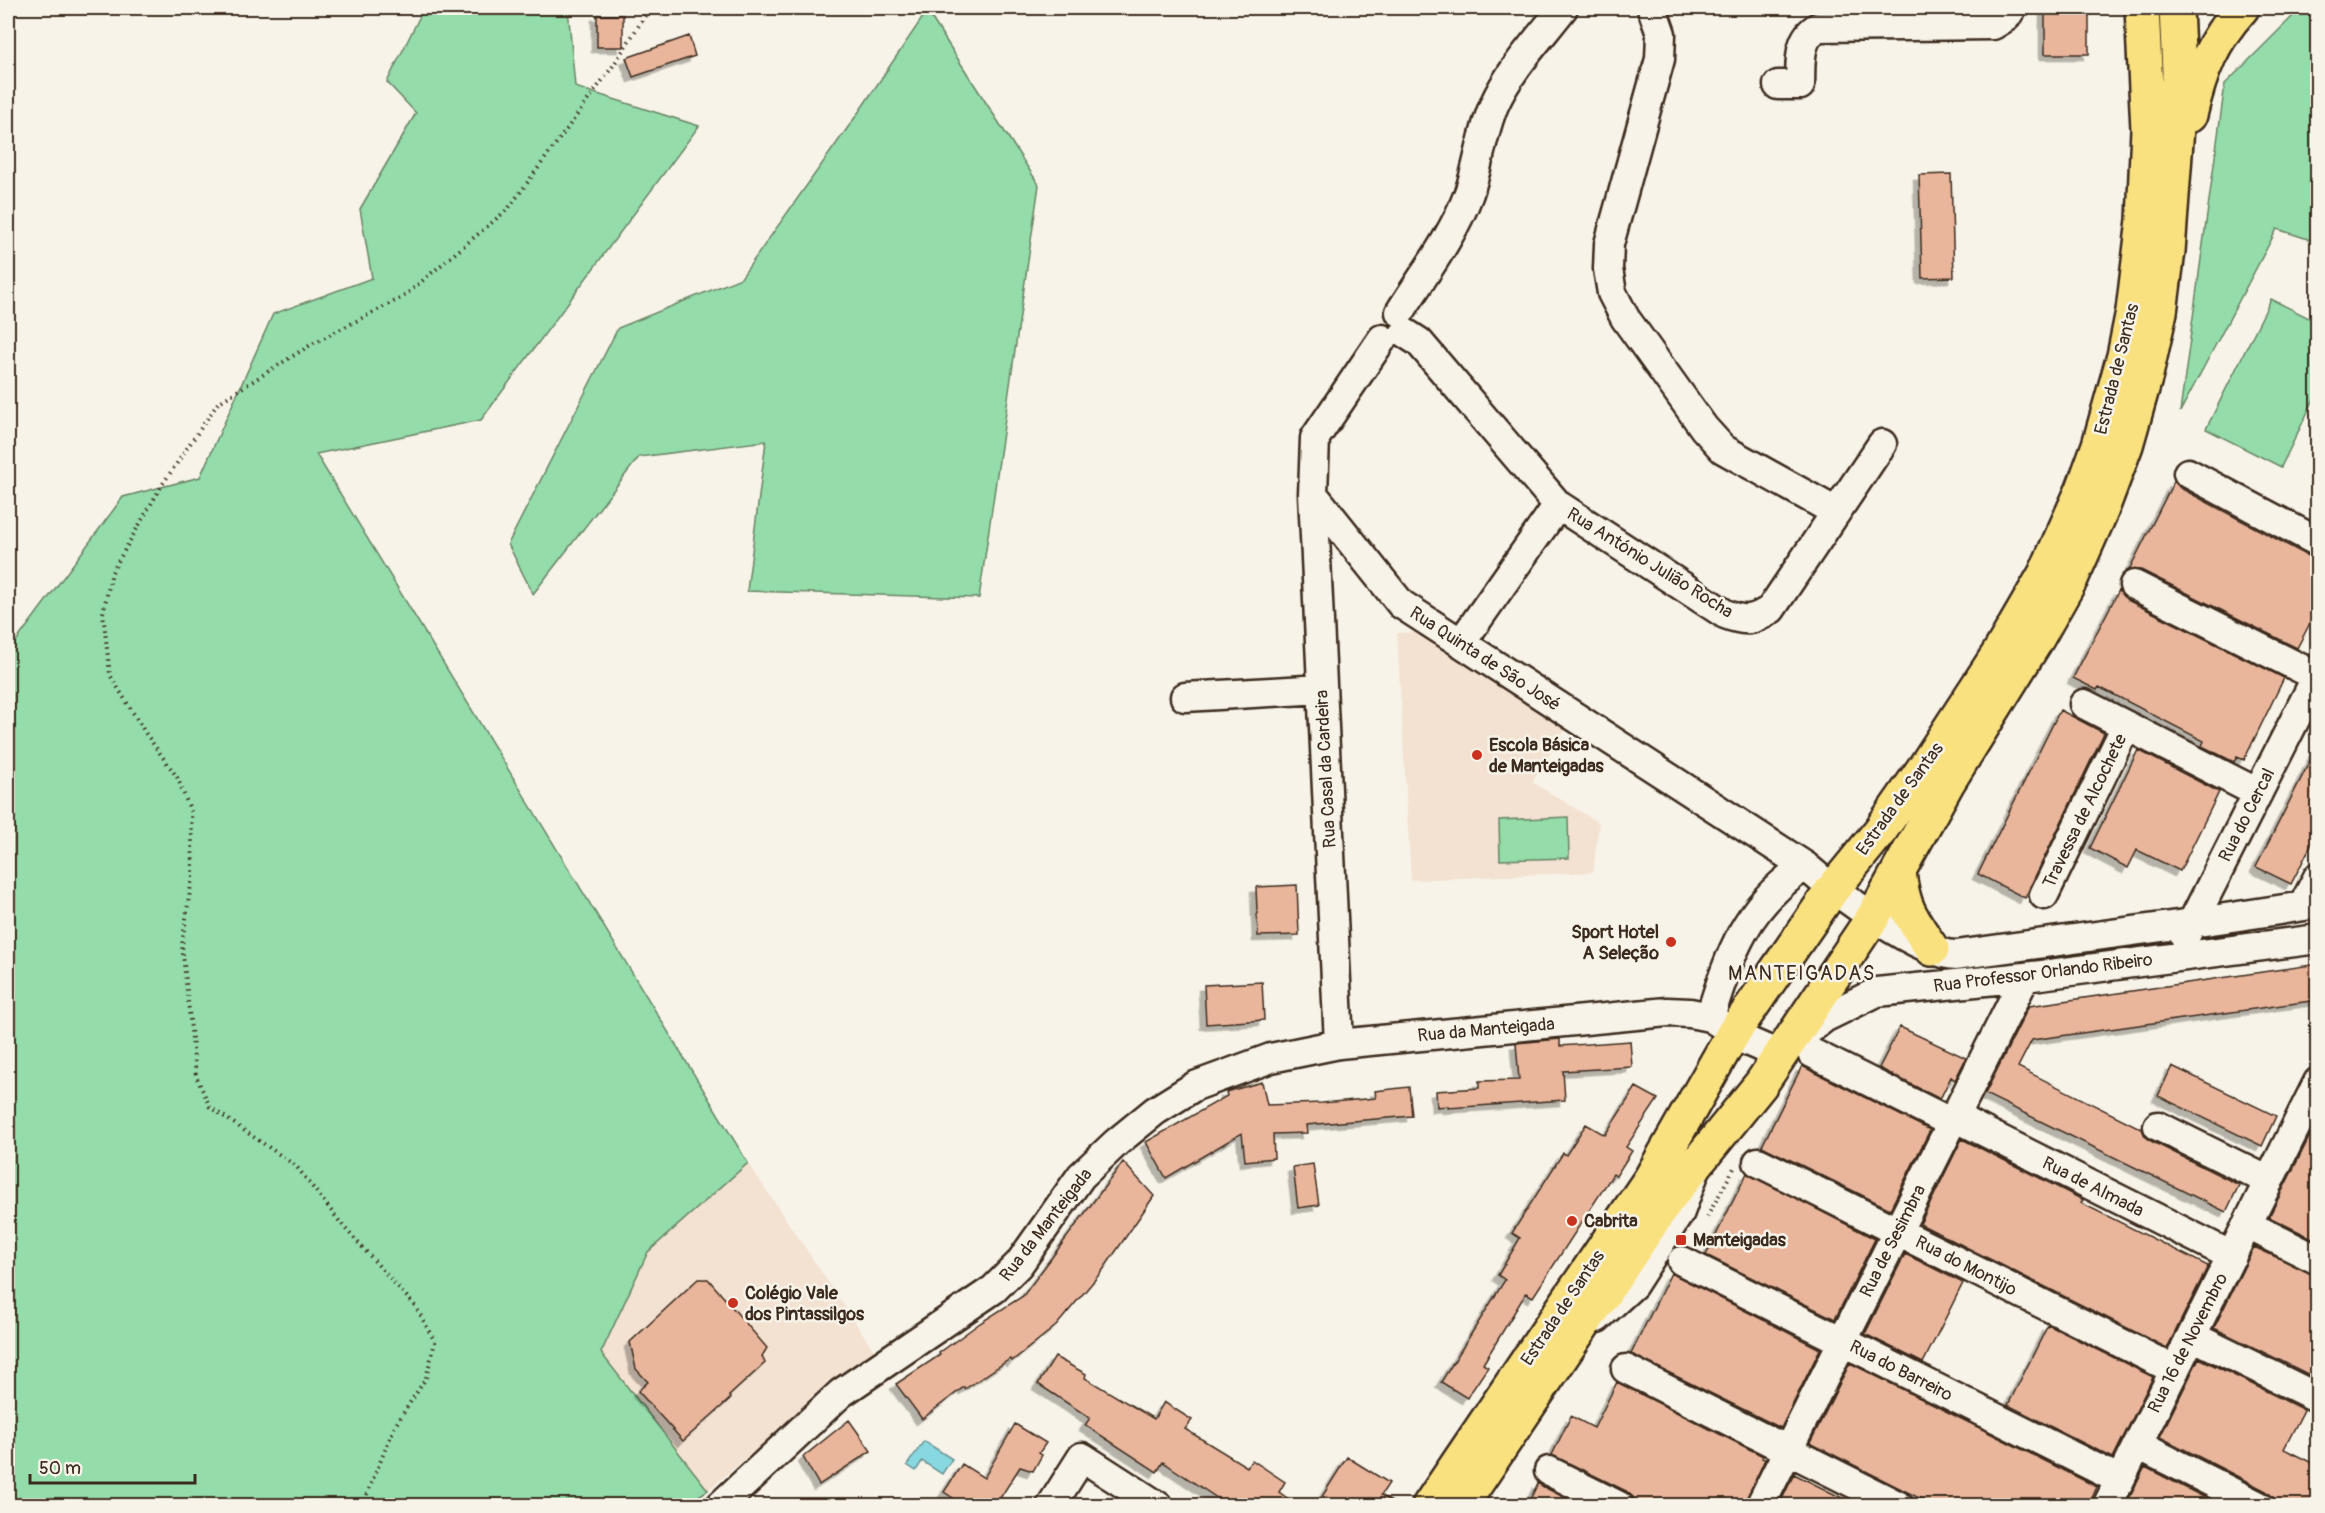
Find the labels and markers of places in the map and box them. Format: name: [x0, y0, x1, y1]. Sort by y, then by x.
place label: Escola Básica de Manteigadas: [1489, 734, 1605, 778]
marker: Escola Básica de Manteigadas: [1470, 748, 1484, 762]
place label: Sport Hotel A Seleção: [1571, 921, 1659, 965]
marker: Sport Hotel A Seleção: [1664, 935, 1678, 949]
place label: Cabrita: [1584, 1210, 1638, 1233]
marker: Cabrita: [1565, 1214, 1579, 1228]
place label: Manteigadas: [1693, 1229, 1787, 1252]
marker: Manteigadas: [1674, 1233, 1688, 1247]
place label: Colégio Vale dos Pintassilgos: [745, 1282, 865, 1326]
marker: Colégio Vale dos Pintassilgos: [726, 1296, 740, 1310]

